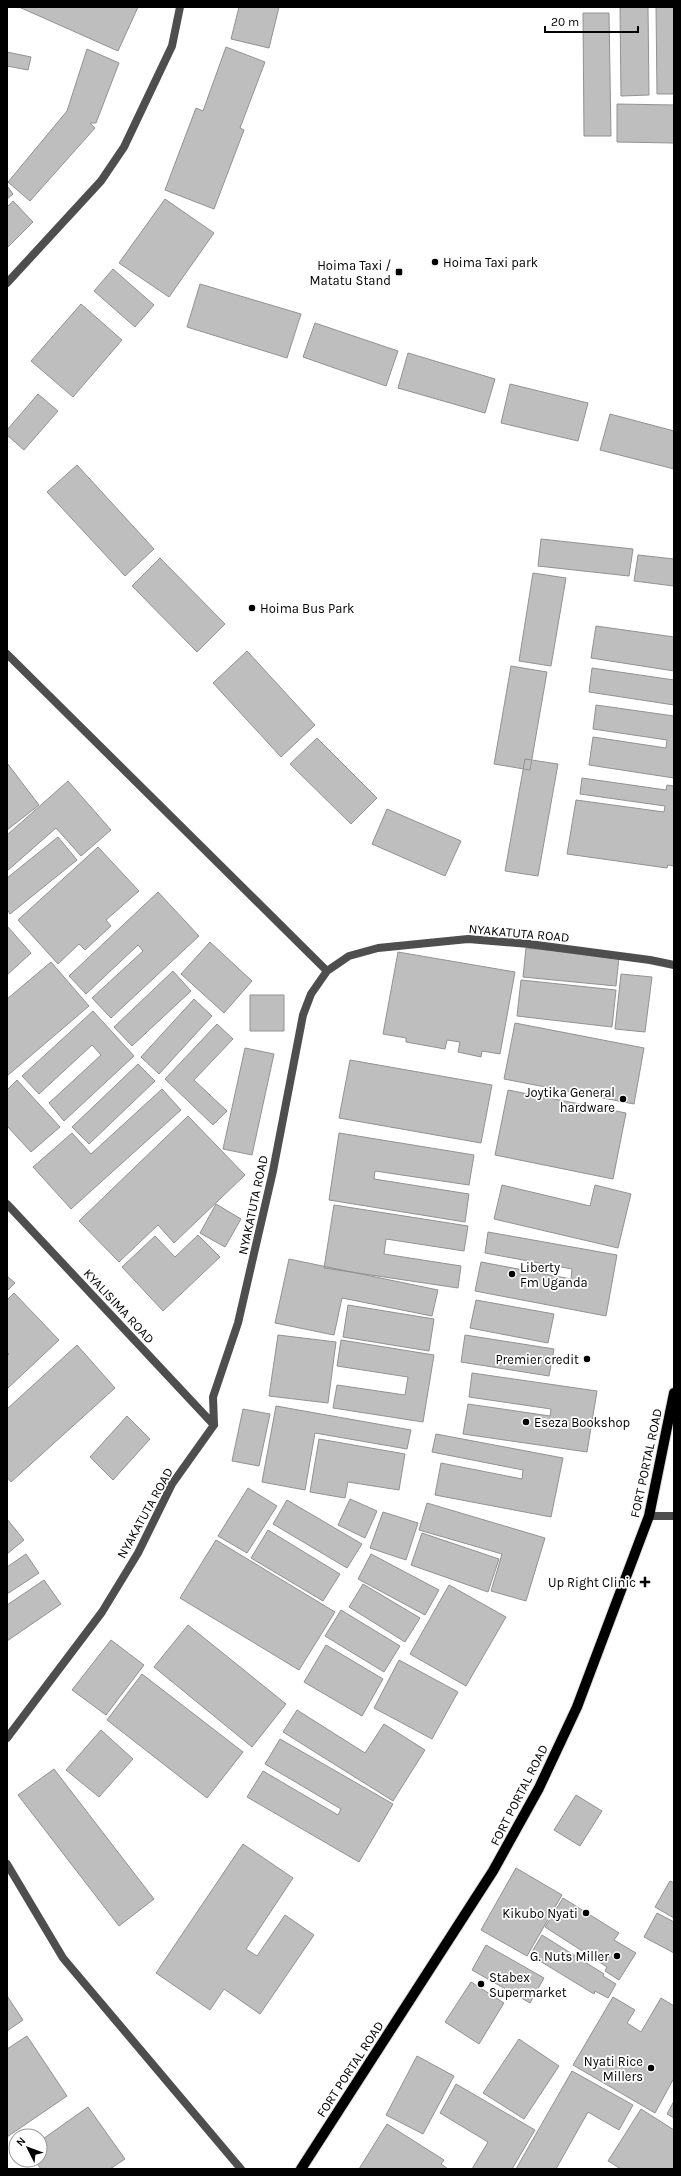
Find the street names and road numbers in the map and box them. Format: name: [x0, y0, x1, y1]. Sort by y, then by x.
street label: NYAKATUTA ROAD: [468, 921, 570, 945]
street label: NYAKATUTA ROAD: [235, 1154, 271, 1256]
street label: KYALISIMA ROAD: [81, 1265, 157, 1347]
street label: FORT PORTAL ROAD: [627, 1407, 665, 1519]
street label: NYAKATUTA ROAD: [114, 1465, 176, 1561]
street label: FORT PORTAL ROAD: [487, 1742, 551, 1848]
street label: FORT PORTAL ROAD: [313, 2018, 387, 2120]

